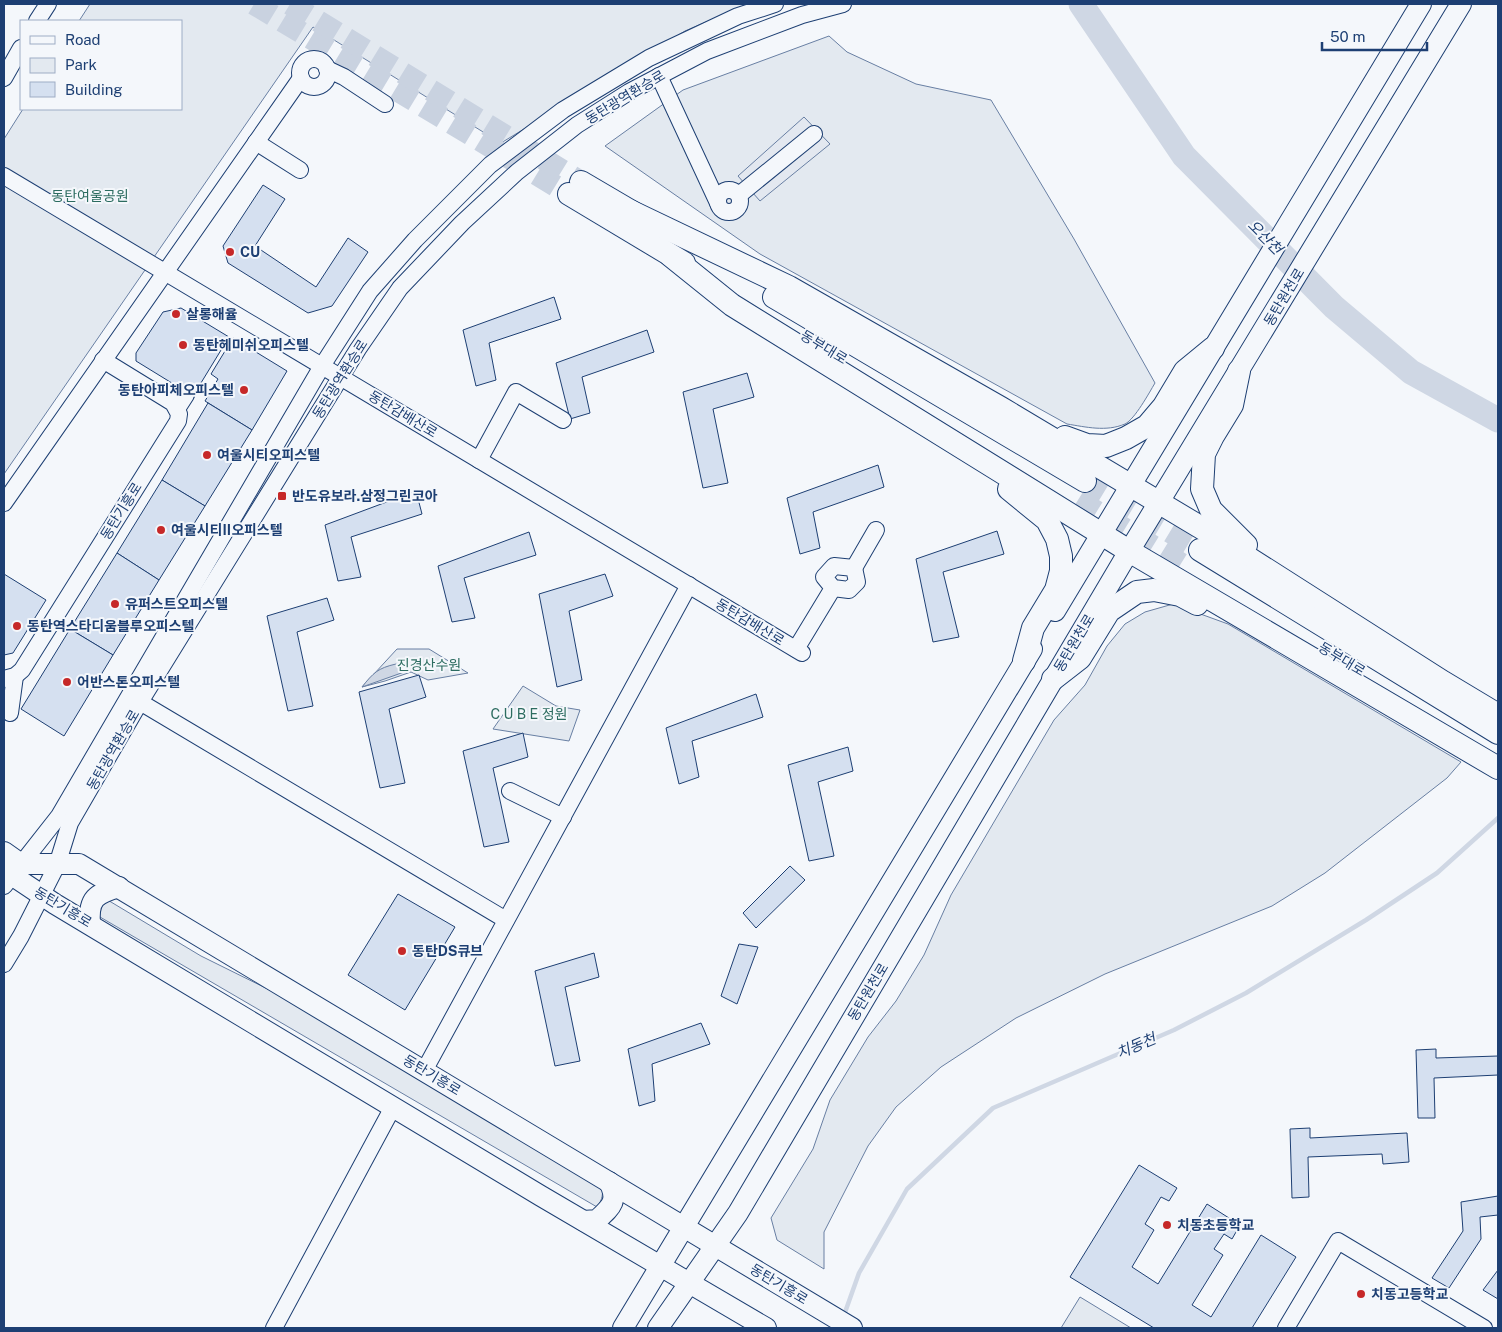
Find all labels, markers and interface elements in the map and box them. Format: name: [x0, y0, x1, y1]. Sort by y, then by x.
legend: [20, 20, 182, 110]
scale bar: [1322, 20, 1427, 52]
text: 50 m: [1330, 28, 1365, 45]
text: Road: [65, 31, 101, 48]
text: Park: [65, 56, 97, 73]
street label: 동탄광역환승로: [582, 67, 668, 127]
text: Building: [65, 81, 123, 98]
park label: 동탄여울공원: [51, 188, 129, 204]
water label: 오산천: [1245, 216, 1288, 259]
place label: CU: [240, 244, 260, 260]
marker: CU: [224, 246, 236, 258]
street label: 동탄원천로: [1261, 265, 1308, 329]
place label: 살롱해율: [186, 306, 238, 322]
marker: 살롱해율: [170, 308, 182, 320]
street label: 동부대로: [798, 327, 850, 367]
street label: 동탄광역환승로: [309, 336, 371, 421]
place label: 동탄헤미쉬오피스텔: [193, 337, 309, 353]
marker: 동탄헤미쉬오피스텔: [177, 339, 189, 351]
place label: 동탄아피체오피스텔: [118, 382, 234, 398]
marker: 동탄아피체오피스텔: [238, 384, 250, 396]
street label: 동탄감배산로: [366, 387, 440, 441]
place label: 여울시티오피스텔: [217, 447, 320, 463]
marker: 여울시티오피스텔: [201, 449, 213, 461]
street label: 동탄기흥로: [97, 479, 145, 543]
place label: 반도유보라.삼정그린코아: [292, 488, 438, 504]
marker: 반도유보라.삼정그린코아: [276, 490, 288, 502]
place label: 여울시티II오피스텔: [171, 522, 283, 538]
marker: 여울시티II오피스텔: [155, 524, 167, 536]
street label: 동탄감배산로: [713, 595, 787, 649]
place label: 유퍼스트오피스텔: [125, 596, 228, 612]
marker: 유퍼스트오피스텔: [109, 598, 121, 610]
street label: 동탄원천로: [1051, 611, 1098, 675]
place label: 동탄역스타디움블루오피스텔: [27, 618, 195, 634]
marker: 동탄역스타디움블루오피스텔: [11, 620, 23, 632]
street label: 동부대로: [1316, 639, 1368, 679]
park label: 진경산수원: [397, 657, 461, 673]
place label: 어반스톤오피스텔: [77, 674, 180, 690]
marker: 어반스톤오피스텔: [61, 676, 73, 688]
park label: C U B E 정원: [491, 706, 567, 722]
street label: 동탄광역환승로: [84, 707, 143, 793]
street label: 동탄기흥로: [31, 884, 95, 931]
place label: 동탄DS큐브: [412, 943, 483, 959]
marker: 동탄DS큐브: [396, 945, 408, 957]
street label: 동탄원천로: [845, 960, 892, 1024]
water label: 치동천: [1113, 1029, 1160, 1061]
street label: 동탄기흥로: [400, 1052, 464, 1099]
place label: 치동초등학교: [1177, 1217, 1254, 1233]
marker: 치동초등학교: [1161, 1219, 1173, 1231]
street label: 동탄기흥로: [747, 1261, 811, 1308]
place label: 치동고등학교: [1371, 1286, 1448, 1302]
marker: 치동고등학교: [1355, 1288, 1367, 1300]

